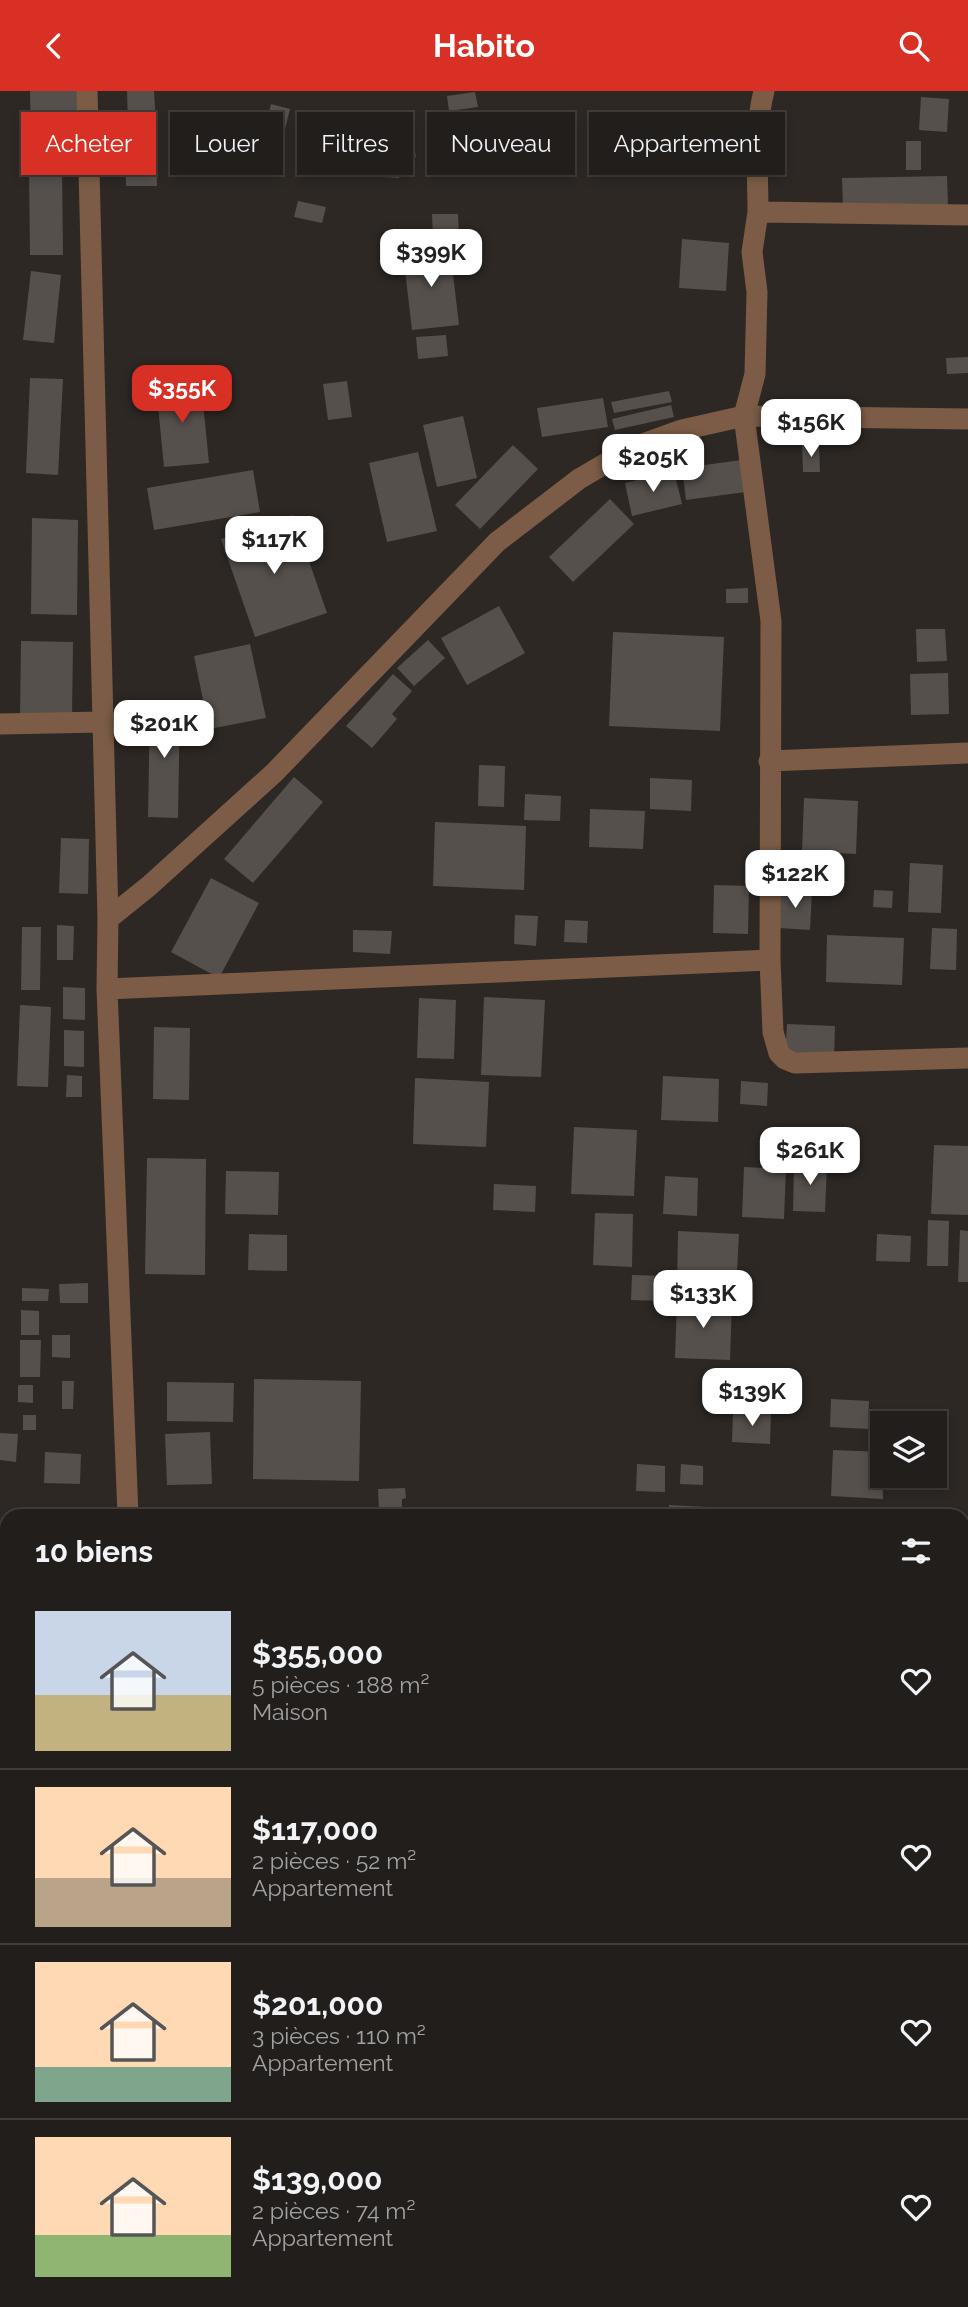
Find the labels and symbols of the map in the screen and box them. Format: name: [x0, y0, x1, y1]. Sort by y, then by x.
pin: $399K: [382, 229, 480, 289]
pin: $355K: [133, 365, 231, 425]
pin: $156K: [762, 399, 860, 459]
pin: $205K: [604, 435, 702, 494]
pin: $117K: [225, 517, 323, 576]
pin: $201K: [115, 701, 213, 760]
pin: $122K: [746, 851, 844, 910]
pin: $261K: [761, 1127, 859, 1187]
pin: $133K: [654, 1271, 752, 1330]
pin: $139K: [703, 1369, 801, 1428]

